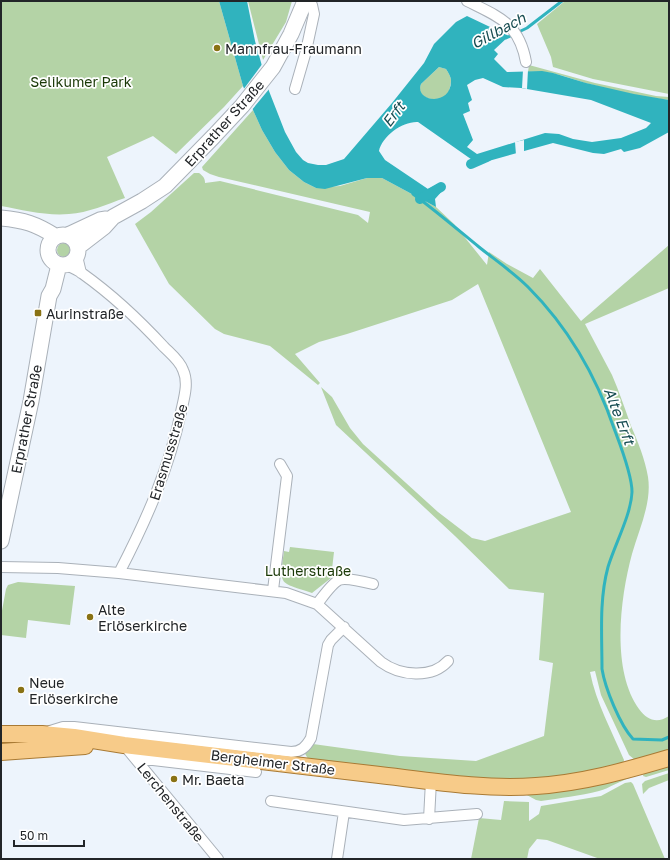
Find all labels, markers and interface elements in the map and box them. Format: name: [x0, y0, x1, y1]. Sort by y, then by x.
water label: Gillbach: [468, 8, 529, 52]
place label: Mannfrau-Fraumann: [225, 40, 362, 57]
marker: Mannfrau-Fraumann: [212, 43, 222, 53]
park label: Selikumer Park: [30, 73, 132, 90]
street label: Erprather Straße: [181, 76, 267, 170]
water label: Erft: [378, 96, 409, 130]
place label: Aurinstraße: [46, 305, 124, 322]
marker: Aurinstraße: [33, 308, 43, 318]
street label: Erprather Straße: [7, 363, 45, 475]
water label: Alte Erft: [601, 385, 640, 449]
street label: Erasmusstraße: [145, 402, 191, 502]
park label: Lutherstraße: [265, 562, 351, 579]
place label: Alte Erlöserkirche: [98, 601, 187, 634]
marker: Alte Erlöserkirche: [85, 612, 95, 622]
place label: Neue Erlöserkirche: [29, 674, 118, 707]
marker: Neue Erlöserkirche: [16, 685, 26, 695]
street label: Bergheimer Straße: [210, 746, 336, 778]
street label: Lerchenstraße: [134, 759, 208, 845]
place label: Mr. Baeta: [182, 771, 244, 788]
marker: Mr. Baeta: [169, 774, 179, 784]
scale bar: [14, 822, 84, 848]
text: 50 m: [20, 828, 48, 843]

